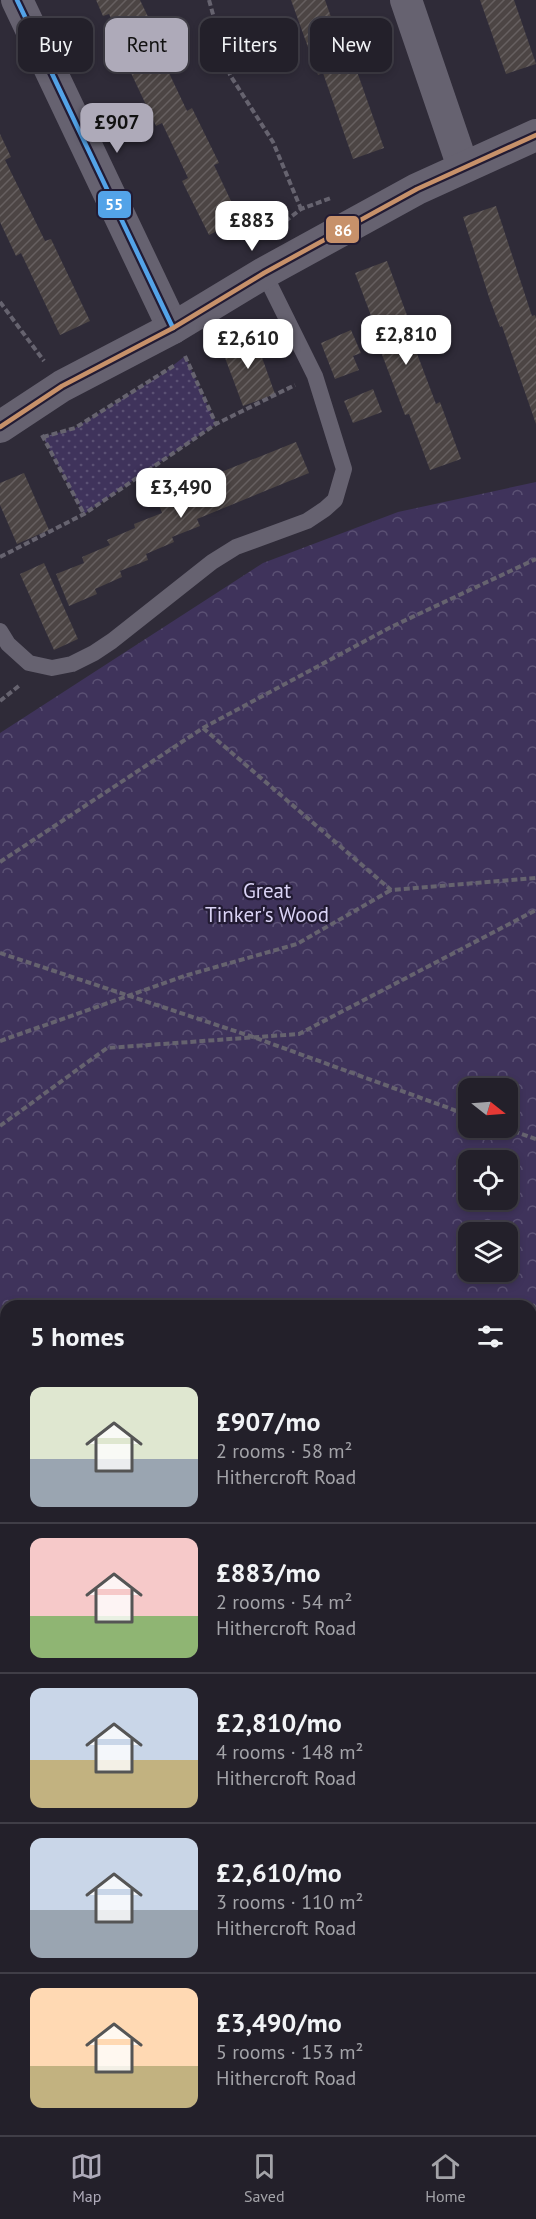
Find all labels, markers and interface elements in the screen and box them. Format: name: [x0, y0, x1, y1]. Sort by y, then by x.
chip: Buy: [18, 18, 93, 72]
chip: Rent: [105, 18, 188, 72]
chip: Filters: [200, 18, 298, 72]
chip: New: [310, 18, 392, 72]
pin: £907: [81, 103, 153, 154]
text: £907: [94, 109, 140, 135]
line badge: 55: [97, 190, 132, 219]
text: 55: [105, 194, 123, 214]
pin: £883: [216, 201, 288, 252]
text: £883: [229, 207, 275, 233]
line badge: 86: [325, 215, 360, 244]
text: 86: [334, 220, 352, 240]
pin: £2,810: [357, 315, 455, 366]
pin: £2,610: [199, 319, 297, 370]
text: £2,810: [375, 321, 437, 347]
text: £2,610: [217, 325, 279, 351]
pin: £3,490: [132, 468, 230, 519]
text: £3,490: [150, 474, 212, 500]
park label: Great Tinker's Wood: [205, 877, 329, 928]
north arrow: [458, 1078, 518, 1138]
map controls: [458, 1078, 518, 1282]
button: locate: [458, 1150, 518, 1210]
button: layers: [458, 1222, 518, 1282]
text: 5 homes: [30, 1320, 125, 1353]
icon: filters: [474, 1320, 507, 1353]
text: £907/mo: [216, 1405, 320, 1438]
icon: home: [78, 1411, 150, 1483]
text: 2 rooms · 58 m²: [216, 1438, 352, 1464]
text: Hithercroft Road: [216, 1464, 356, 1490]
text: £883/mo: [216, 1556, 320, 1589]
icon: home: [78, 1562, 150, 1634]
text: 2 rooms · 54 m²: [216, 1589, 352, 1615]
text: Hithercroft Road: [216, 1615, 356, 1641]
text: £2,810/mo: [216, 1706, 342, 1739]
icon: home: [78, 1712, 150, 1784]
text: 4 rooms · 148 m²: [216, 1739, 363, 1765]
text: Hithercroft Road: [216, 1765, 356, 1791]
text: £2,610/mo: [216, 1856, 342, 1889]
icon: home: [78, 1862, 150, 1934]
text: 3 rooms · 110 m²: [216, 1889, 363, 1915]
text: Hithercroft Road: [216, 1915, 356, 1941]
text: £3,490/mo: [216, 2006, 342, 2039]
icon: home: [78, 2012, 150, 2084]
text: 5 rooms · 153 m²: [216, 2039, 363, 2065]
text: Hithercroft Road: [216, 2065, 356, 2091]
tab: Map: [70, 2150, 103, 2206]
tab: Saved: [244, 2150, 285, 2206]
tab: Home: [425, 2150, 466, 2206]

